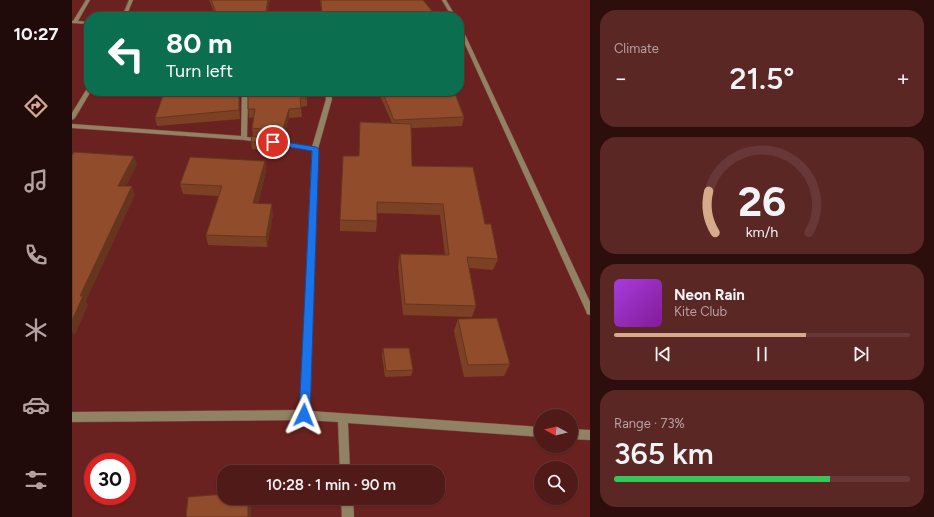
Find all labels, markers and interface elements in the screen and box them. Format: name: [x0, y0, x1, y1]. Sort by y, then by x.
text: 10:27: [13, 23, 59, 45]
text: 80 m: [166, 26, 232, 60]
icon: left: [100, 28, 152, 80]
text: Climate: [614, 41, 659, 56]
text: Turn left: [166, 60, 233, 82]
text: 21.5°: [729, 60, 795, 97]
text: −: [614, 65, 628, 92]
text: +: [896, 65, 910, 92]
icon: directions: [22, 92, 50, 120]
pin: [256, 125, 290, 159]
icon: arrive: [262, 131, 284, 153]
icon: music: [22, 167, 50, 195]
text: 26: [738, 176, 786, 226]
text: km/h: [746, 223, 778, 241]
icon: phone: [22, 241, 50, 269]
text: Neon Rain: [674, 286, 745, 304]
text: Kite Club: [674, 304, 727, 319]
icon: climate: [22, 316, 50, 344]
icon: previous: [652, 343, 674, 365]
icon: pause: [751, 343, 773, 365]
icon: next: [850, 343, 872, 365]
icon: car: [22, 391, 50, 419]
position arrow: [283, 394, 325, 436]
north arrow: [534, 409, 578, 453]
map controls: [534, 409, 578, 505]
text: Range · 73%: [614, 416, 685, 431]
text: 365 km: [614, 435, 714, 472]
speed limit sign: 30: [84, 453, 136, 505]
button: search: [534, 461, 578, 505]
icon: filters: [22, 466, 50, 494]
text: 10:28 · 1 min · 90 m: [266, 476, 396, 494]

